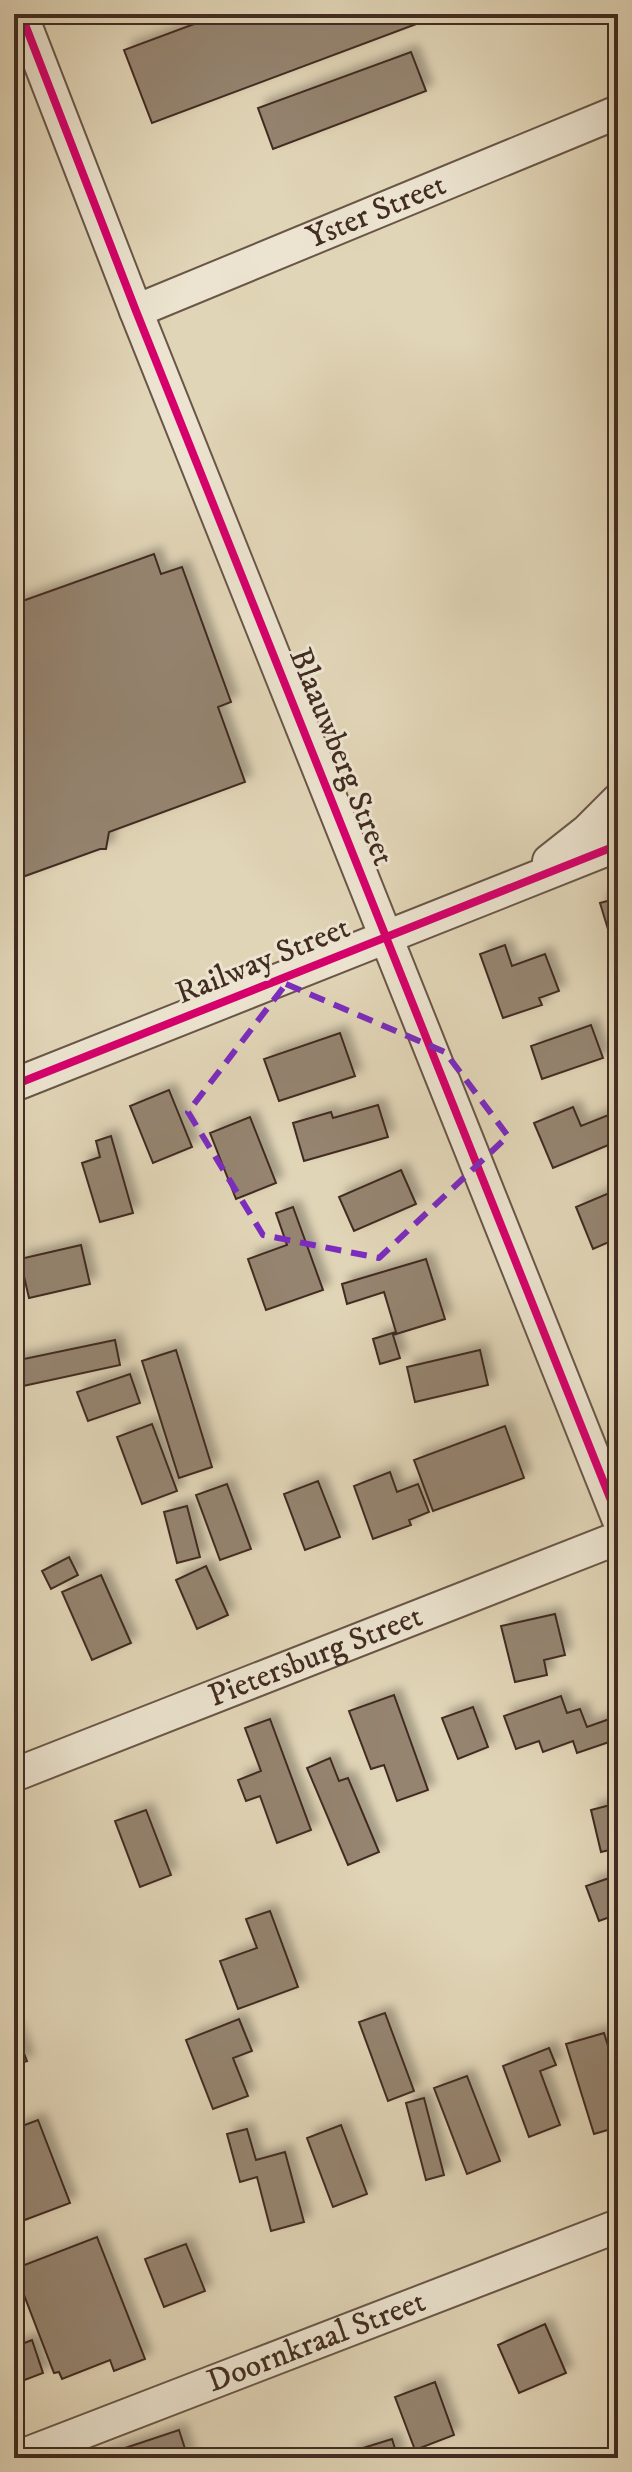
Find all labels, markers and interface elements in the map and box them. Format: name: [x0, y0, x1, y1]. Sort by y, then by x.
street label: Yster Street: [301, 165, 452, 258]
street label: Blaauwberg Street: [279, 642, 403, 872]
street label: Railway Street: [170, 908, 356, 1014]
street label: Pietersburg Street: [203, 1597, 428, 1717]
street label: Doornkraal Street: [202, 2282, 431, 2402]

